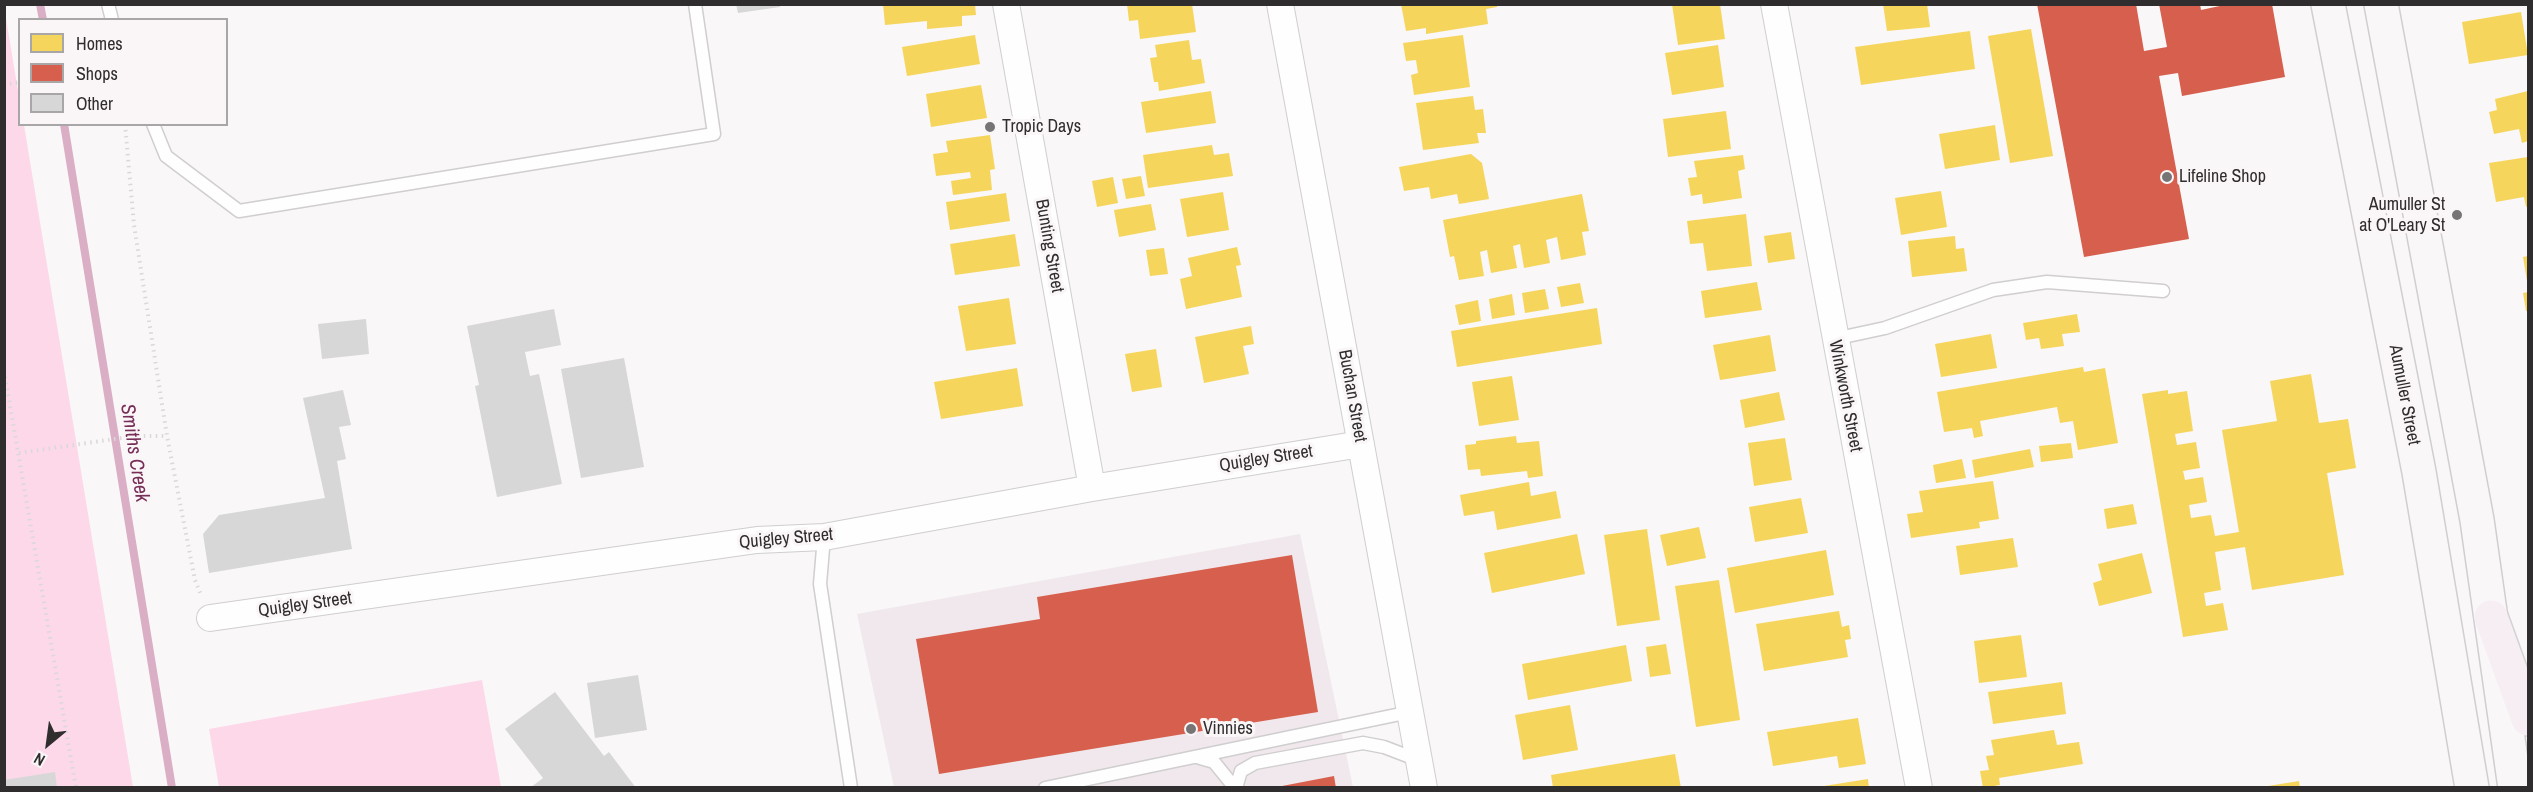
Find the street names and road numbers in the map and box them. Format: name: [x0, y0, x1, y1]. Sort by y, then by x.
street label: Bunting Street: [1030, 198, 1068, 294]
street label: Winkworth Street: [1824, 338, 1866, 454]
street label: Aumuller Street: [2384, 343, 2424, 447]
street label: Buchan Street: [1333, 348, 1371, 444]
street label: Quigley Street: [1218, 441, 1314, 477]
street label: Quigley Street: [738, 524, 834, 554]
street label: Quigley Street: [257, 588, 353, 622]

